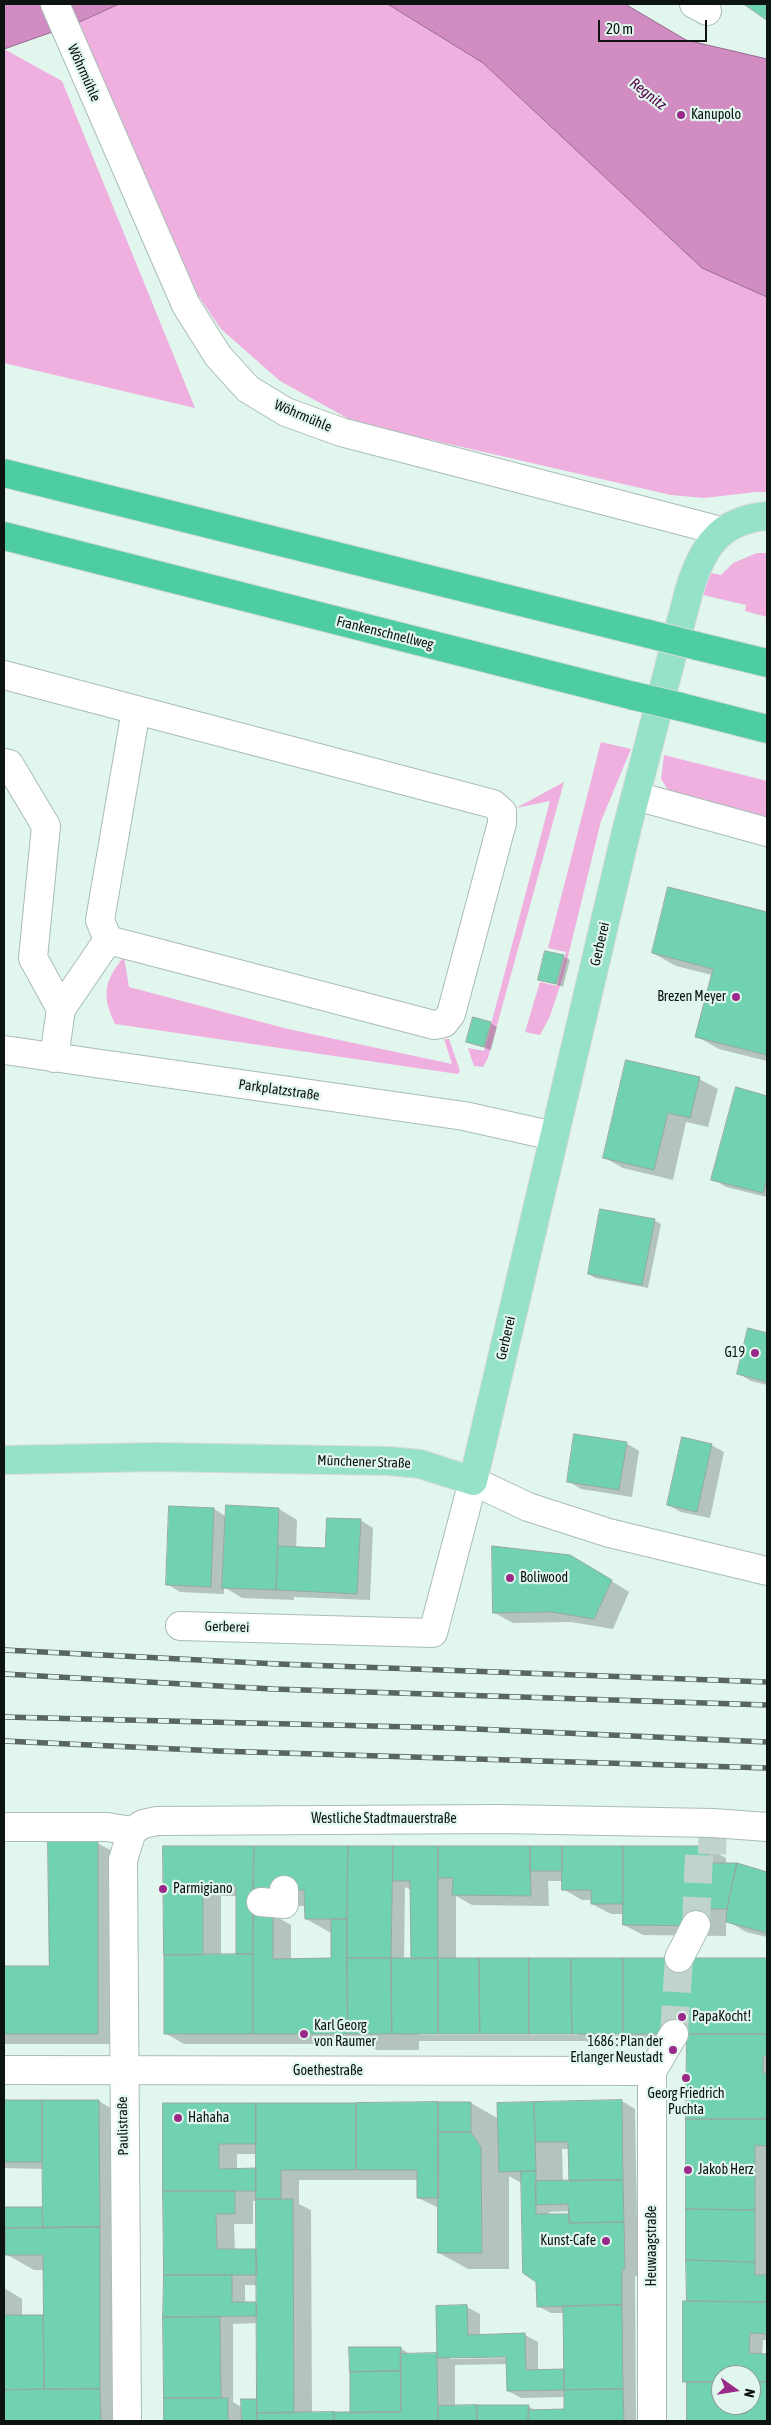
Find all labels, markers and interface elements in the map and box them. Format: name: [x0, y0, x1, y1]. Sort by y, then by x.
scale bar: [601, 10, 710, 42]
text: 20 m: [606, 20, 633, 37]
street label: Wöhrmühle: [64, 42, 104, 104]
water label: Regnitz: [626, 74, 670, 114]
place label: Kanupolo: [691, 107, 741, 123]
marker: Kanupolo: [675, 109, 687, 121]
street label: Wöhrmühle: [272, 396, 334, 436]
street label: Frankenschnellweg: [335, 613, 435, 653]
street label: Gerberei: [587, 920, 613, 968]
place label: Brezen Meyer: [657, 989, 726, 1005]
marker: Brezen Meyer: [730, 991, 742, 1003]
street label: Parkplatzstraße: [237, 1076, 321, 1104]
street label: Gerberei: [493, 1314, 519, 1362]
place label: G19: [724, 1345, 745, 1361]
marker: G19: [749, 1347, 761, 1359]
street label: Münchener Straße: [317, 1452, 411, 1472]
place label: Boliwood: [520, 1570, 568, 1586]
marker: Boliwood: [504, 1572, 516, 1584]
street label: Gerberei: [204, 1618, 250, 1636]
street label: Westliche Stadtmauerstraße: [311, 1811, 457, 1827]
place label: Parmigiano: [173, 1881, 233, 1897]
marker: Parmigiano: [157, 1883, 169, 1895]
place label: PapaKocht!: [692, 2009, 751, 2025]
marker: PapaKocht!: [676, 2011, 688, 2023]
place label: Karl Georg von Raumer: [314, 2018, 376, 2050]
marker: Karl Georg von Raumer: [298, 2028, 310, 2040]
place label: 1686 : Plan der Erlanger Neustadt: [570, 2034, 663, 2066]
marker: 1686 : Plan der Erlanger Neustadt: [667, 2044, 679, 2056]
street label: Goethestraße: [293, 2063, 363, 2079]
marker: Georg Friedrich Puchta: [680, 2072, 692, 2084]
place label: Georg Friedrich Puchta: [648, 2086, 724, 2118]
street label: Paulistraße: [114, 2096, 132, 2156]
place label: Hahaha: [188, 2110, 229, 2126]
marker: Hahaha: [172, 2112, 184, 2124]
place label: Jakob Herz: [698, 2162, 754, 2178]
marker: Jakob Herz: [682, 2164, 694, 2176]
street label: Heuwaagstraße: [644, 2206, 660, 2286]
place label: Kunst-Cafe: [540, 2233, 596, 2249]
marker: Kunst-Cafe: [600, 2235, 612, 2247]
north arrow: [711, 2365, 761, 2415]
text: N: [741, 2387, 758, 2399]

